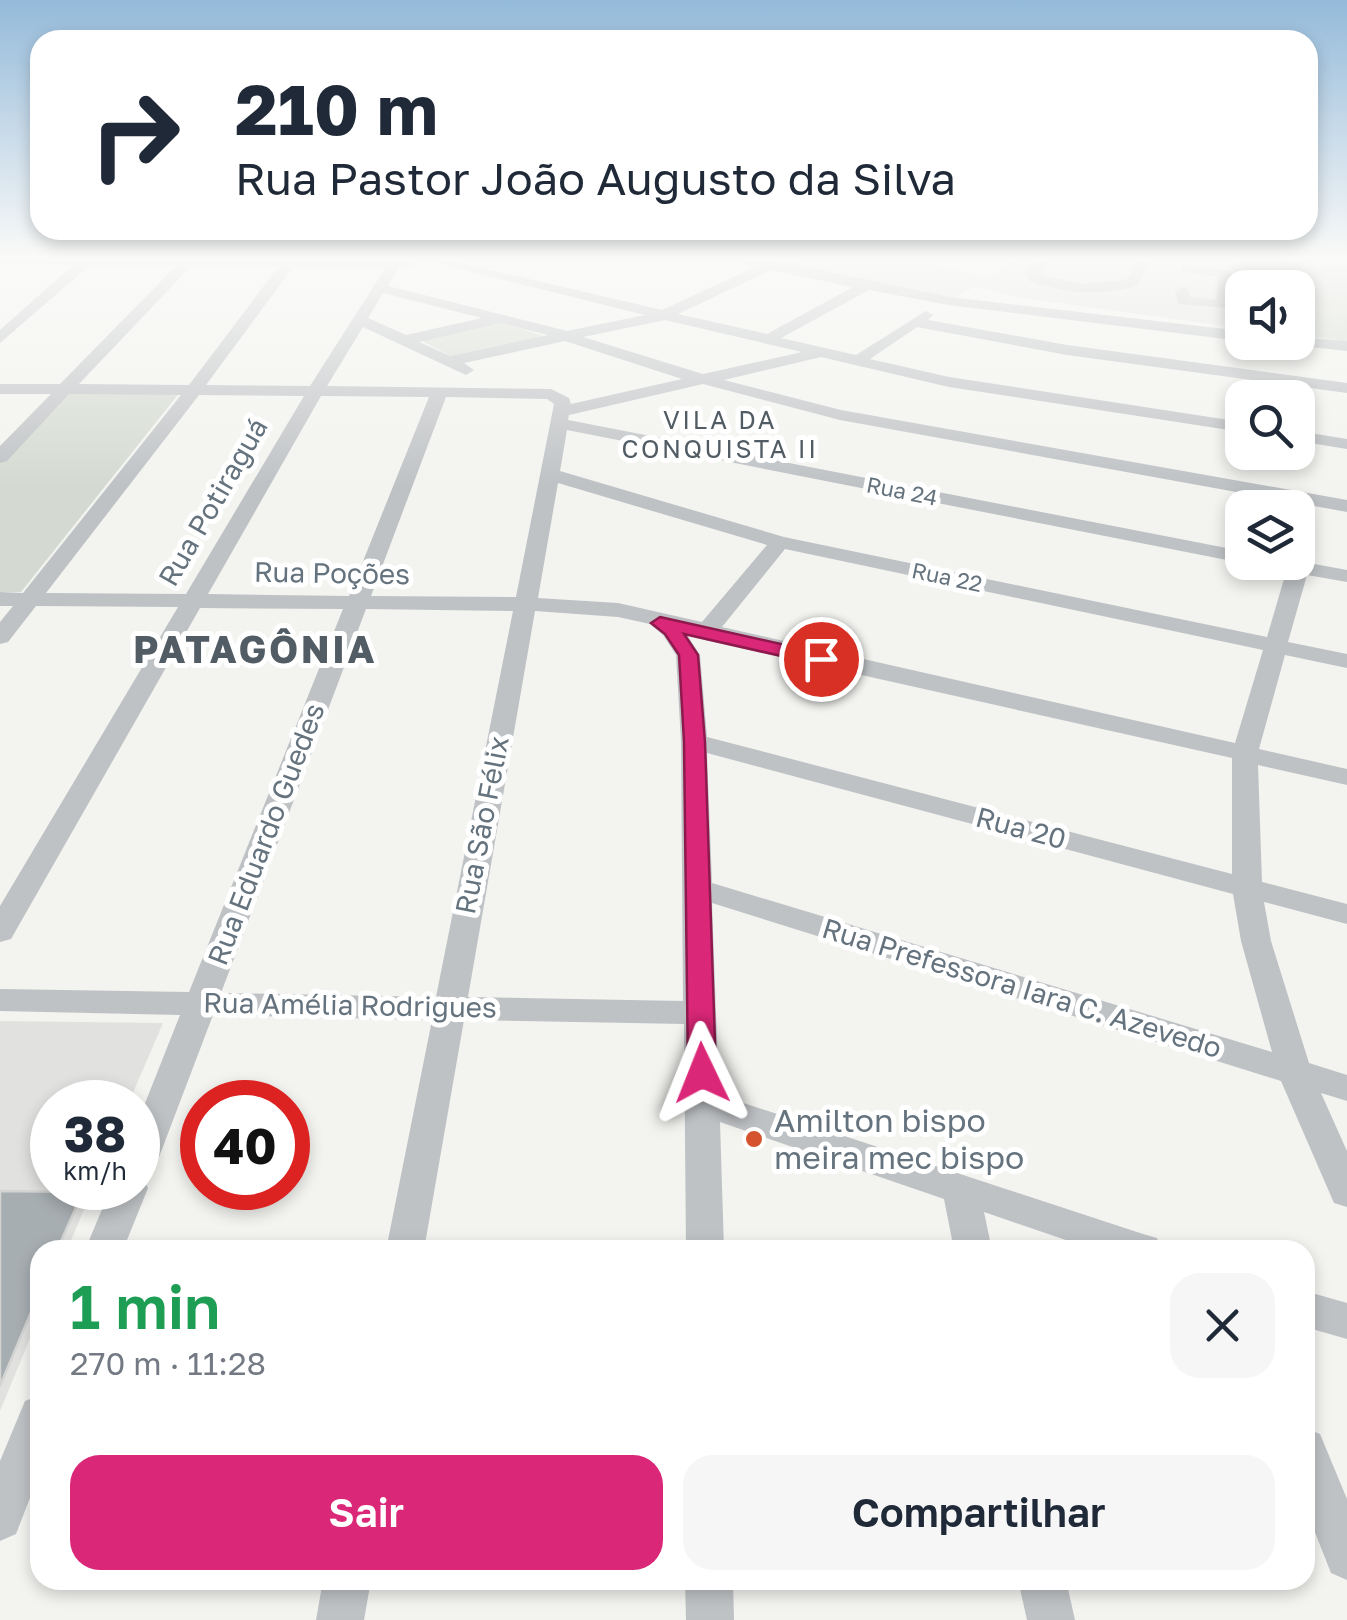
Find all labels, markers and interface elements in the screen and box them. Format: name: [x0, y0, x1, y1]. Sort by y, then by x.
text: 210 m: [235, 66, 438, 150]
icon: right: [70, 70, 200, 200]
text: Rua Pastor João Augusto da Silva: [235, 151, 956, 205]
map controls: [1225, 270, 1315, 580]
button: sound: [1225, 270, 1315, 360]
button: search: [1225, 380, 1315, 470]
district label: VILA DA CONQUISTA II: [621, 404, 819, 464]
street label: Rua Potiraguá: [151, 412, 274, 592]
street label: Rua 24: [864, 470, 940, 511]
button: layers: [1225, 490, 1315, 580]
street label: Rua Poções: [254, 555, 410, 590]
street label: Rua 22: [909, 556, 985, 597]
pin: [779, 617, 864, 702]
district label: PATAGÔNIA: [133, 626, 377, 671]
icon: arrive: [794, 632, 849, 687]
street label: Rua Eduardo Guedes: [200, 698, 331, 969]
street label: Rua São Félix: [448, 733, 515, 917]
street label: Rua 20: [973, 800, 1070, 855]
street label: Rua Prefessora Iara C. Azevedo: [819, 911, 1226, 1064]
street label: Rua Amélia Rodrigues: [203, 985, 497, 1024]
position arrow: [650, 1021, 754, 1125]
speed limit sign: 40: [180, 1080, 310, 1210]
place label: Amilton bispo meira mec bispo: [774, 1101, 1024, 1176]
text: 38: [64, 1103, 126, 1163]
marker: Amilton bispo meira mec bispo: [743, 1128, 765, 1150]
text: km/h: [63, 1155, 127, 1186]
text: 1 min: [70, 1270, 220, 1342]
button: close: [1170, 1273, 1275, 1378]
text: 270 m · 11:28: [70, 1344, 266, 1382]
button: Sair: [70, 1455, 663, 1570]
button: Compartilhar: [683, 1455, 1275, 1570]

